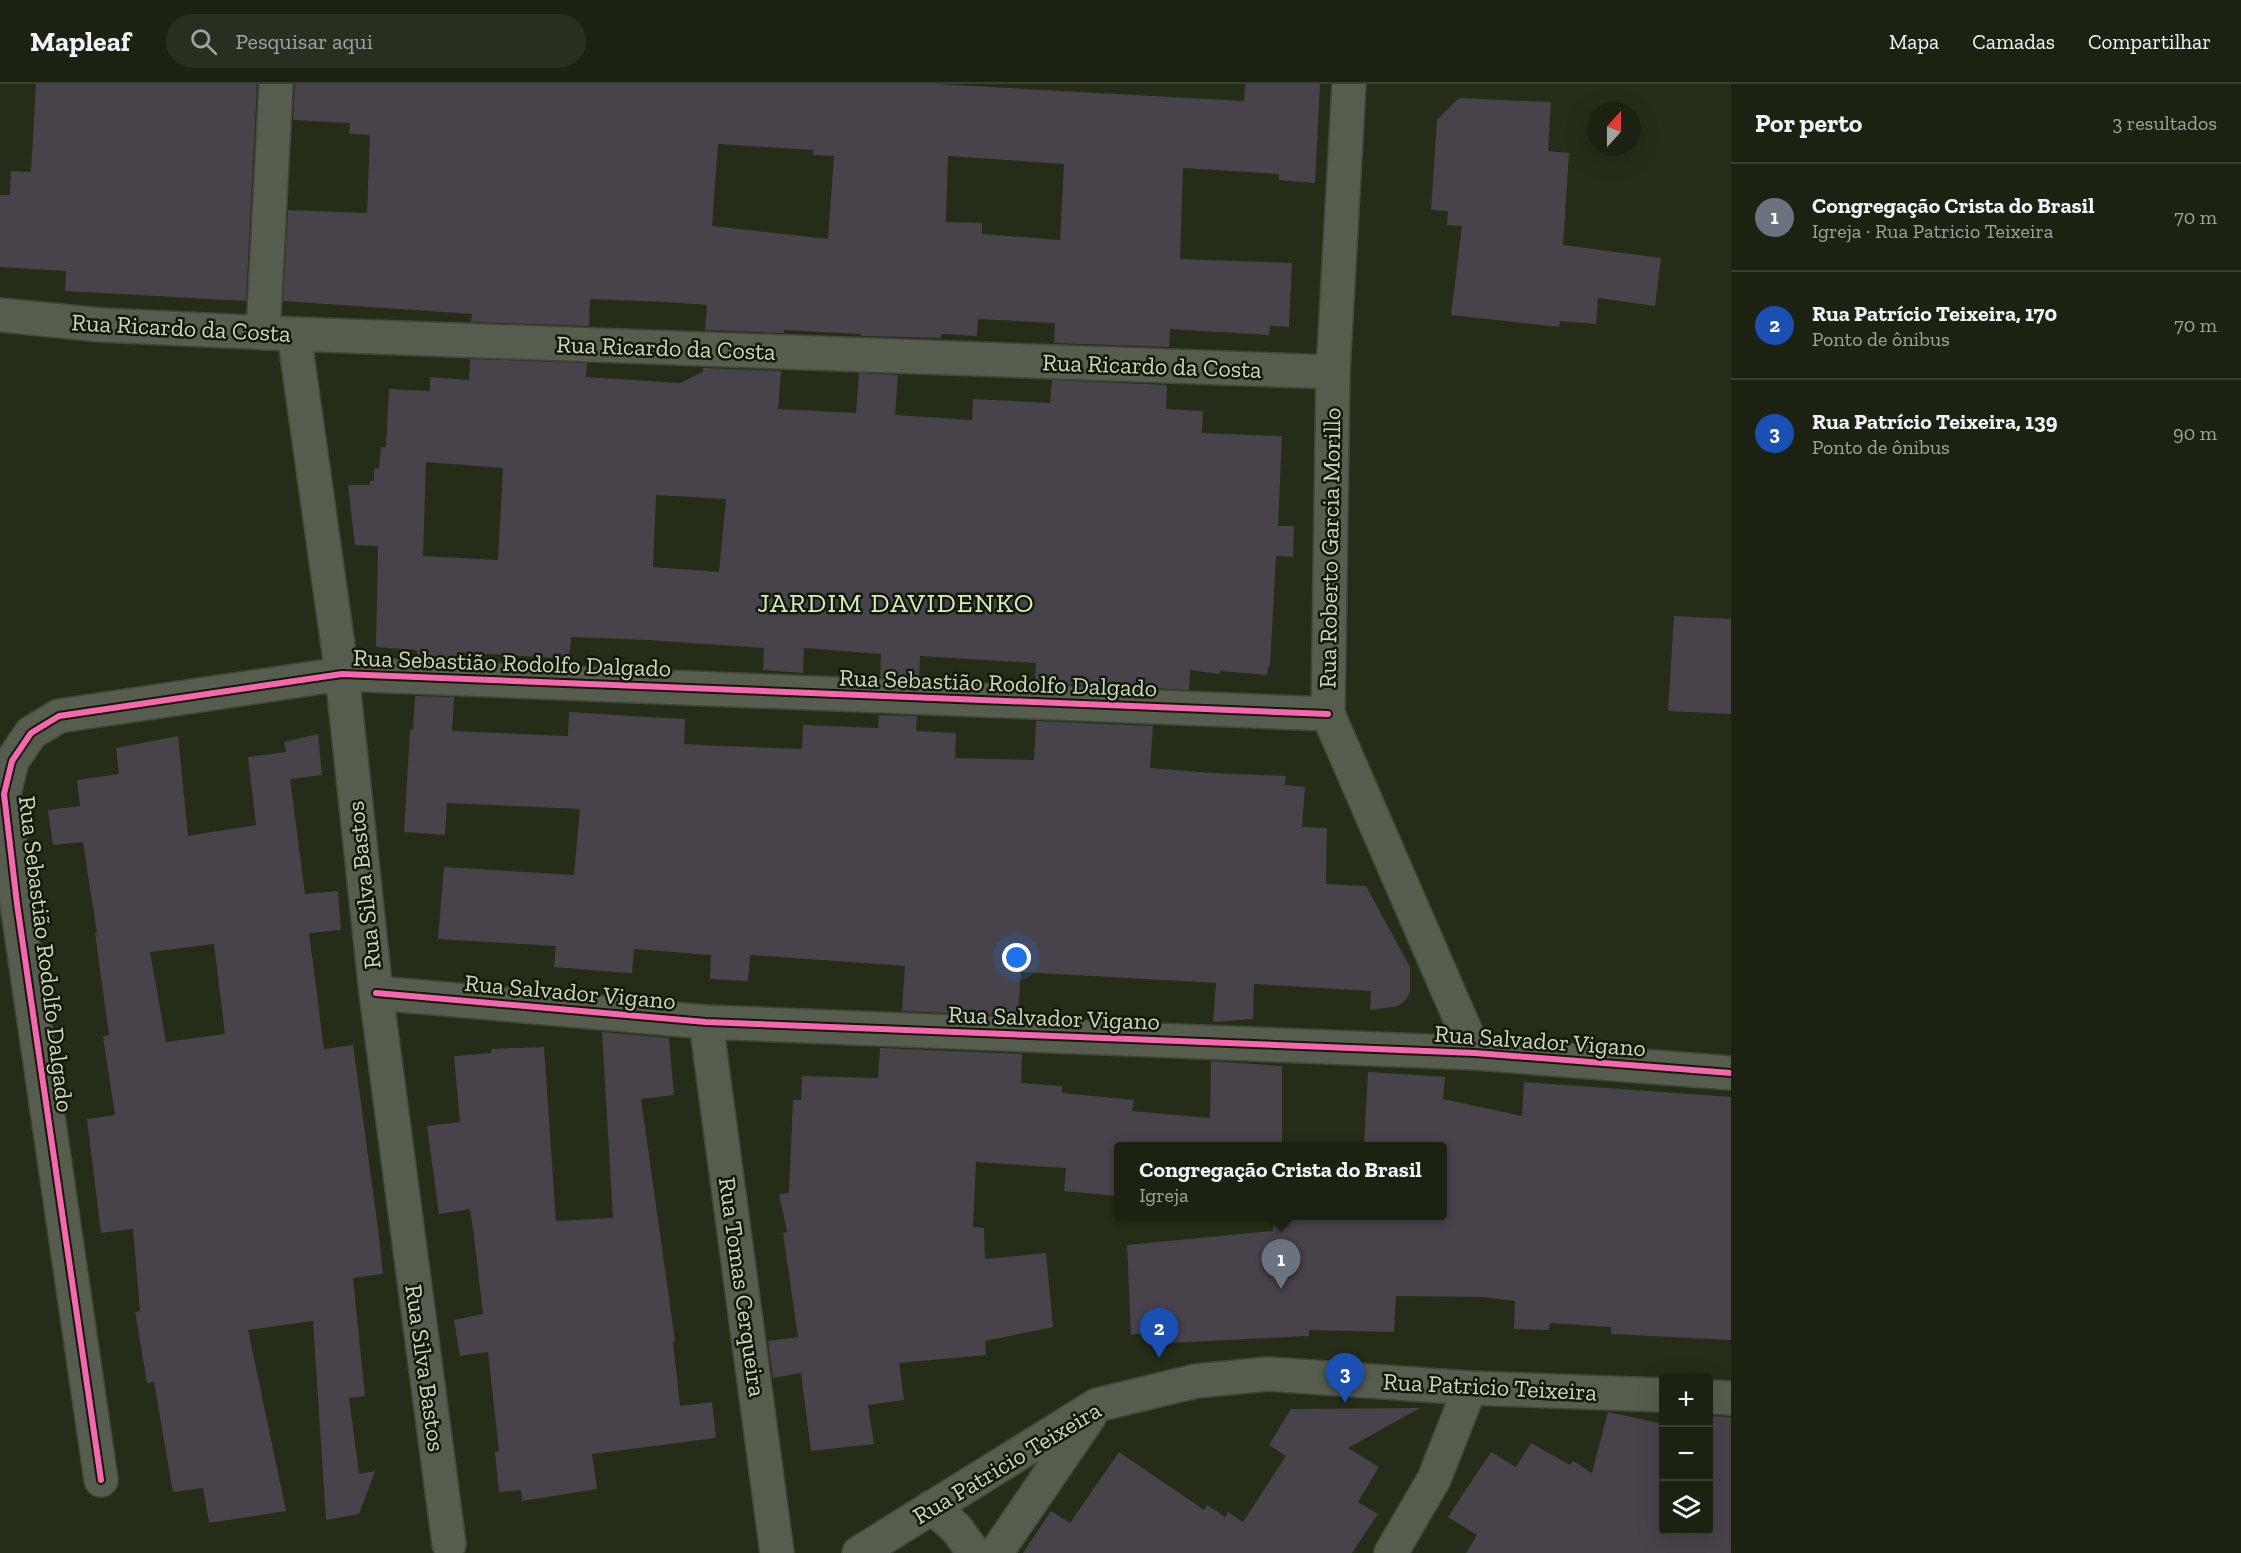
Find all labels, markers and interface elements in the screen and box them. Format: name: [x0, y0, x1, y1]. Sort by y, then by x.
search box: [166, 14, 586, 68]
text: Mapleaf: [30, 25, 130, 58]
icon: search: [187, 25, 220, 58]
text: Pesquisar aqui: [235, 28, 373, 55]
text: Mapa: [1889, 29, 1939, 54]
text: Camadas: [1972, 29, 2055, 54]
text: Compartilhar: [2088, 29, 2211, 54]
north arrow: [1587, 102, 1641, 156]
text: Por perto: [1755, 107, 1862, 139]
text: 3 resultados: [2113, 111, 2217, 135]
text: Congregação Crista do Brasil: [1812, 192, 2094, 219]
text: 1: [1770, 205, 1779, 229]
text: 70 m: [2174, 205, 2217, 229]
text: Igreja · Rua Patricio Teixeira: [1812, 219, 2054, 243]
text: Rua Patrício Teixeira, 170: [1812, 300, 2057, 327]
street label: Rua Ricardo da Costa: [71, 307, 292, 348]
text: 2: [1769, 313, 1780, 337]
text: 70 m: [2174, 313, 2217, 337]
text: Ponto de ônibus: [1812, 327, 1950, 351]
street label: Rua Ricardo da Costa: [556, 329, 777, 366]
street label: Rua Ricardo da Costa: [1042, 347, 1263, 384]
street label: Rua Roberto Garcia Morillo: [1313, 407, 1346, 689]
text: Rua Patrício Teixeira, 139: [1812, 408, 2057, 435]
text: 3: [1769, 421, 1780, 445]
text: 90 m: [2173, 421, 2217, 445]
text: Ponto de ônibus: [1812, 435, 1950, 459]
district label: JARDIM DAVIDENKO: [757, 587, 1035, 619]
street label: Rua Sebastião Rodolfo Dalgado: [352, 642, 672, 683]
street label: Rua Sebastião Rodolfo Dalgado: [838, 662, 1158, 703]
street label: Rua Sebastião Rodolfo Dalgado: [13, 794, 80, 1114]
street label: Rua Silva Bastos: [340, 800, 387, 970]
your location: [1002, 943, 1031, 972]
street label: Rua Salvador Vigano: [463, 968, 677, 1015]
street label: Rua Salvador Vigano: [948, 999, 1160, 1036]
street label: Rua Salvador Vigano: [1433, 1019, 1647, 1062]
popup: [1114, 1142, 1447, 1220]
text: Congregação Crista do Brasil: [1139, 1156, 1422, 1183]
street label: Rua Tomas Cerqueira: [713, 1175, 772, 1399]
text: Igreja: [1139, 1183, 1189, 1207]
pin: 1: [1262, 1240, 1300, 1289]
street label: Rua Silva Bastos: [399, 1282, 452, 1453]
pin: 2: [1140, 1308, 1178, 1358]
pin: 3: [1326, 1354, 1364, 1403]
street label: Rua Patricio Teixeira: [1382, 1366, 1598, 1407]
map controls: [1659, 1373, 1713, 1535]
button: +: [1659, 1373, 1713, 1427]
street label: Rua Patricio Teixeira: [907, 1395, 1106, 1530]
button: −: [1659, 1427, 1713, 1481]
button: layers: [1659, 1481, 1713, 1535]

